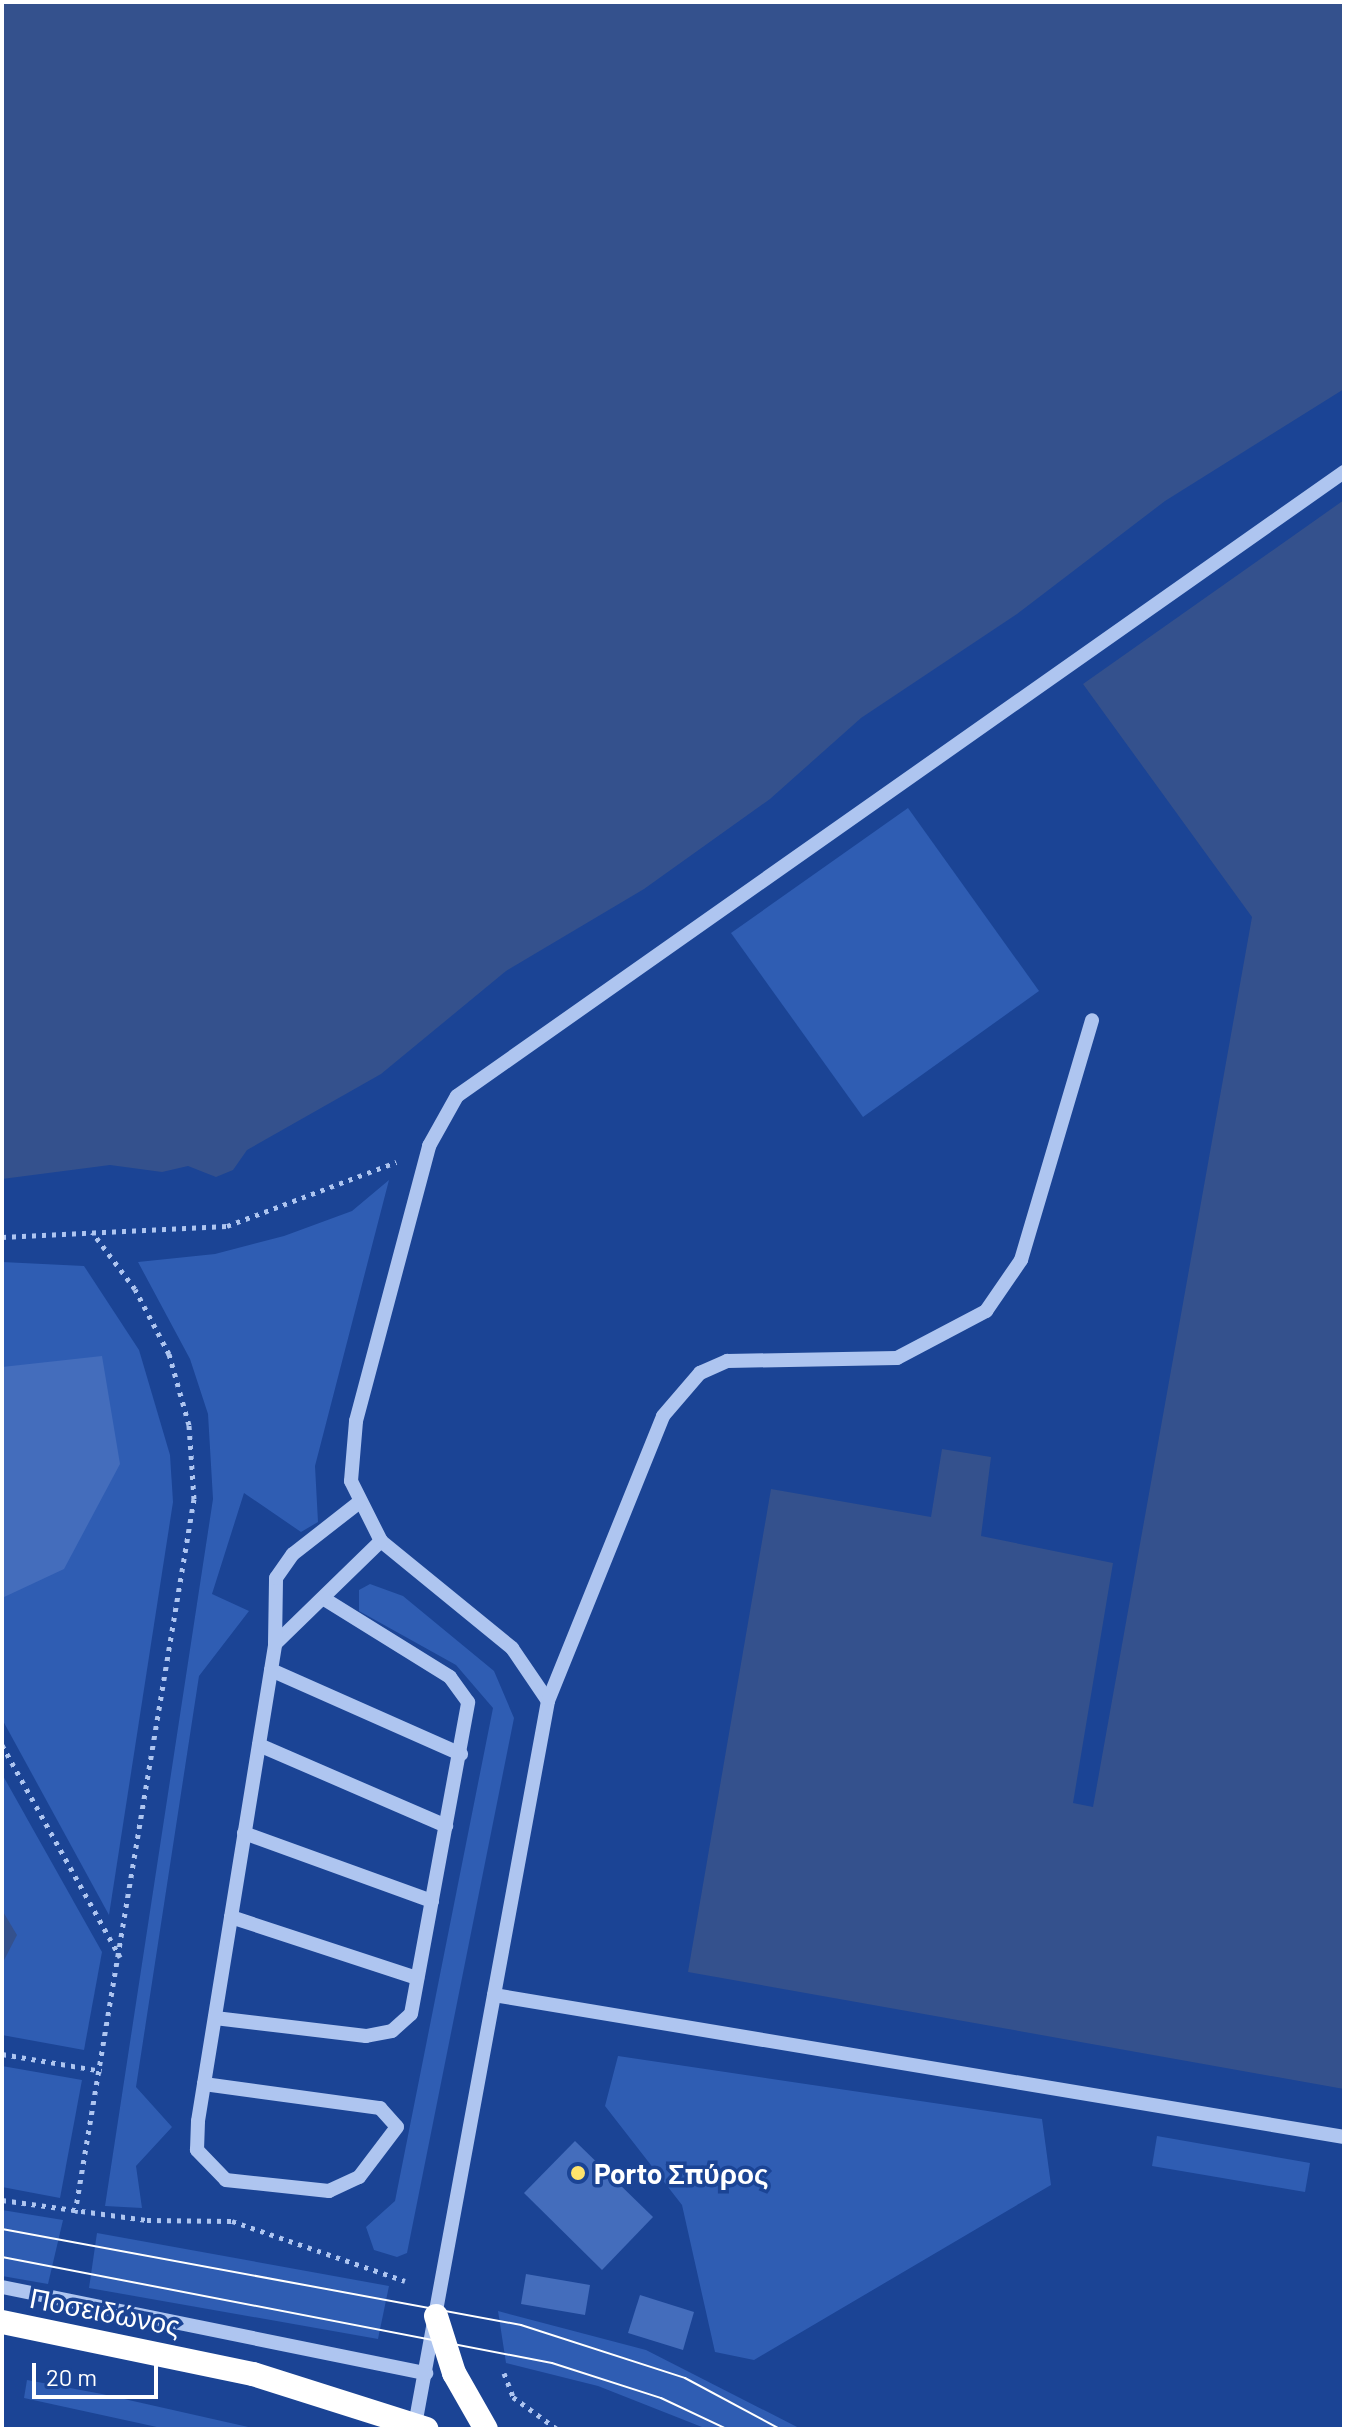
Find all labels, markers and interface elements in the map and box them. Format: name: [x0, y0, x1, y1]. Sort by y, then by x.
place label: Porto Σπύρος: [594, 2156, 769, 2190]
marker: Porto Σπύρος: [569, 2164, 587, 2182]
street label: Ποσειδώνος: [27, 2280, 183, 2342]
scale bar: [36, 2347, 162, 2397]
text: 20 m: [46, 2362, 97, 2391]

